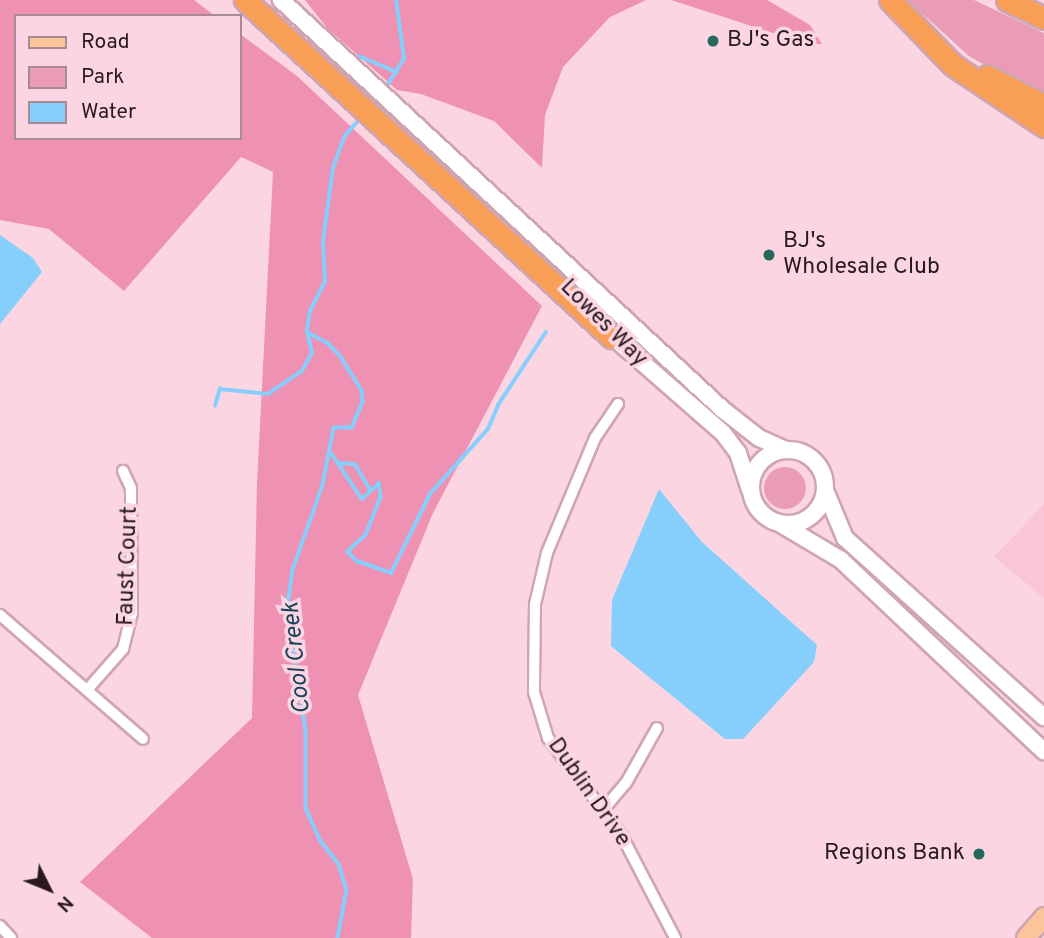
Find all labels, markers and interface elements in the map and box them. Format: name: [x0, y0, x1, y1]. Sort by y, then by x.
legend: [14, 14, 242, 140]
place label: BJ's Gas: [727, 27, 814, 55]
text: Road: [81, 29, 130, 56]
marker: BJ's Gas: [705, 33, 721, 49]
text: Park: [81, 64, 124, 91]
text: Water: [81, 99, 136, 126]
place label: BJ's Wholesale Club: [783, 228, 940, 282]
marker: BJ's Wholesale Club: [761, 247, 777, 263]
street label: Lowes Way: [553, 274, 653, 374]
street label: Faust Court: [113, 506, 145, 626]
water label: Cool Creek: [278, 601, 318, 715]
street label: Dublin Drive: [540, 733, 636, 853]
place label: Regions Bank: [824, 840, 965, 868]
marker: Regions Bank: [971, 846, 987, 862]
north arrow: [14, 854, 84, 924]
text: N: [51, 890, 78, 916]

